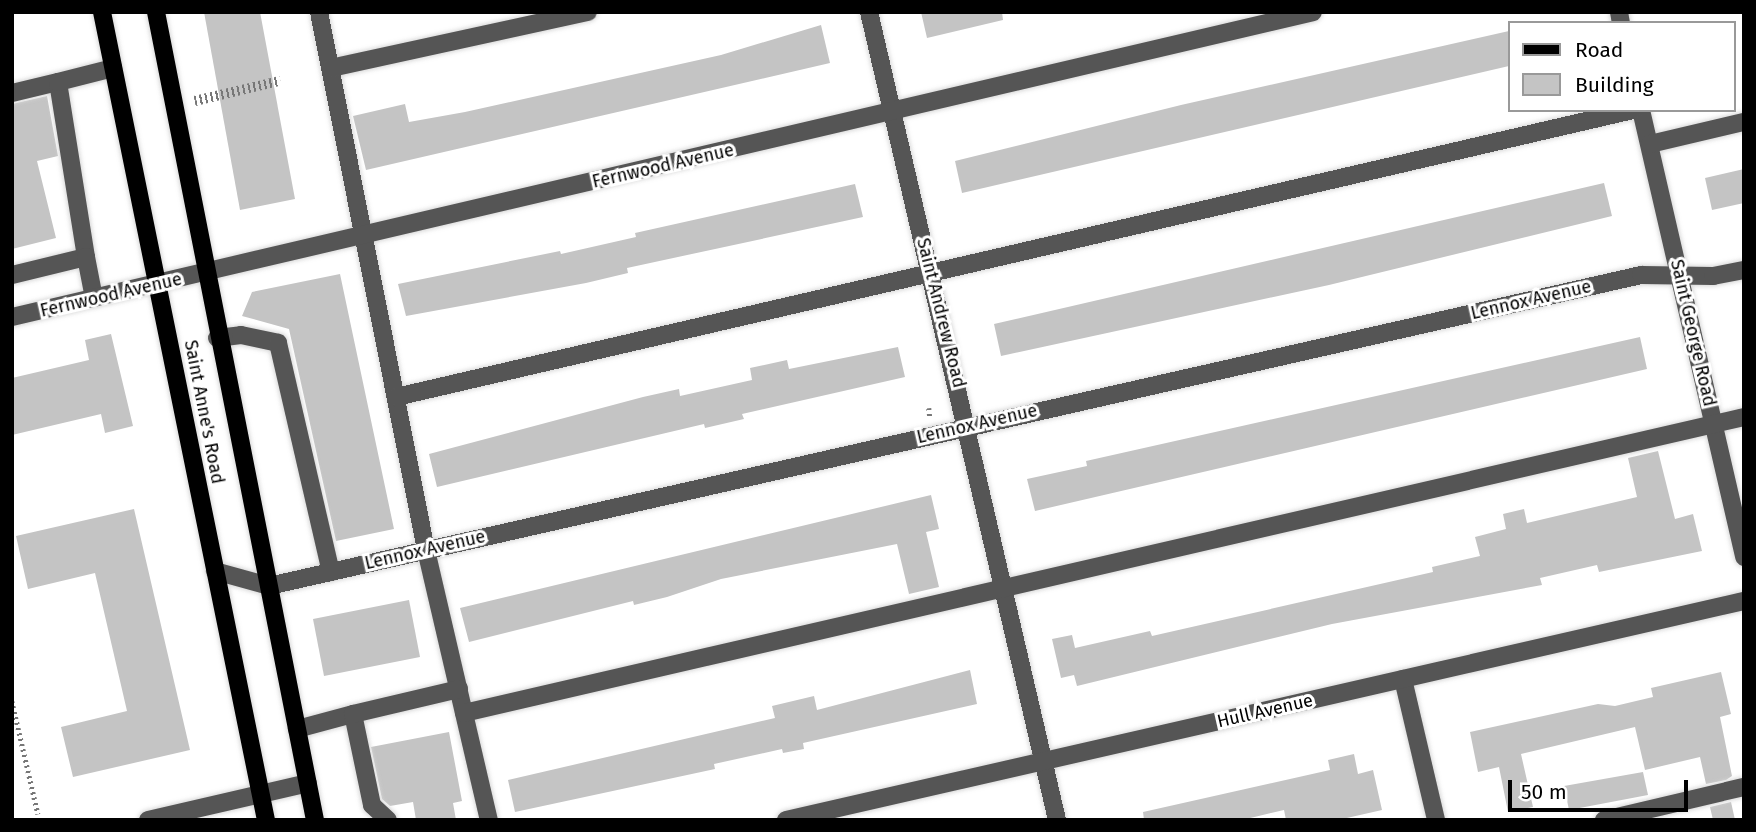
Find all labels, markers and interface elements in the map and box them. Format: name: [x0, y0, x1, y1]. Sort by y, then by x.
legend: [1508, 21, 1735, 112]
text: Road: [1575, 37, 1623, 63]
text: Building: [1575, 72, 1654, 98]
street label: Fernwood Avenue: [590, 139, 736, 193]
street label: Saint Andrew Road: [912, 236, 970, 390]
street label: Saint George Road: [1666, 257, 1720, 409]
street label: Fernwood Avenue: [38, 268, 184, 322]
street label: Lennox Avenue: [1469, 276, 1593, 324]
street label: Saint Anne's Road: [179, 338, 229, 486]
street label: Lennox Avenue: [915, 400, 1039, 448]
street label: Lennox Avenue: [363, 526, 487, 574]
street label: Hull Avenue: [1215, 689, 1315, 733]
scale bar: [1511, 766, 1691, 810]
text: 50 m: [1521, 779, 1567, 805]

